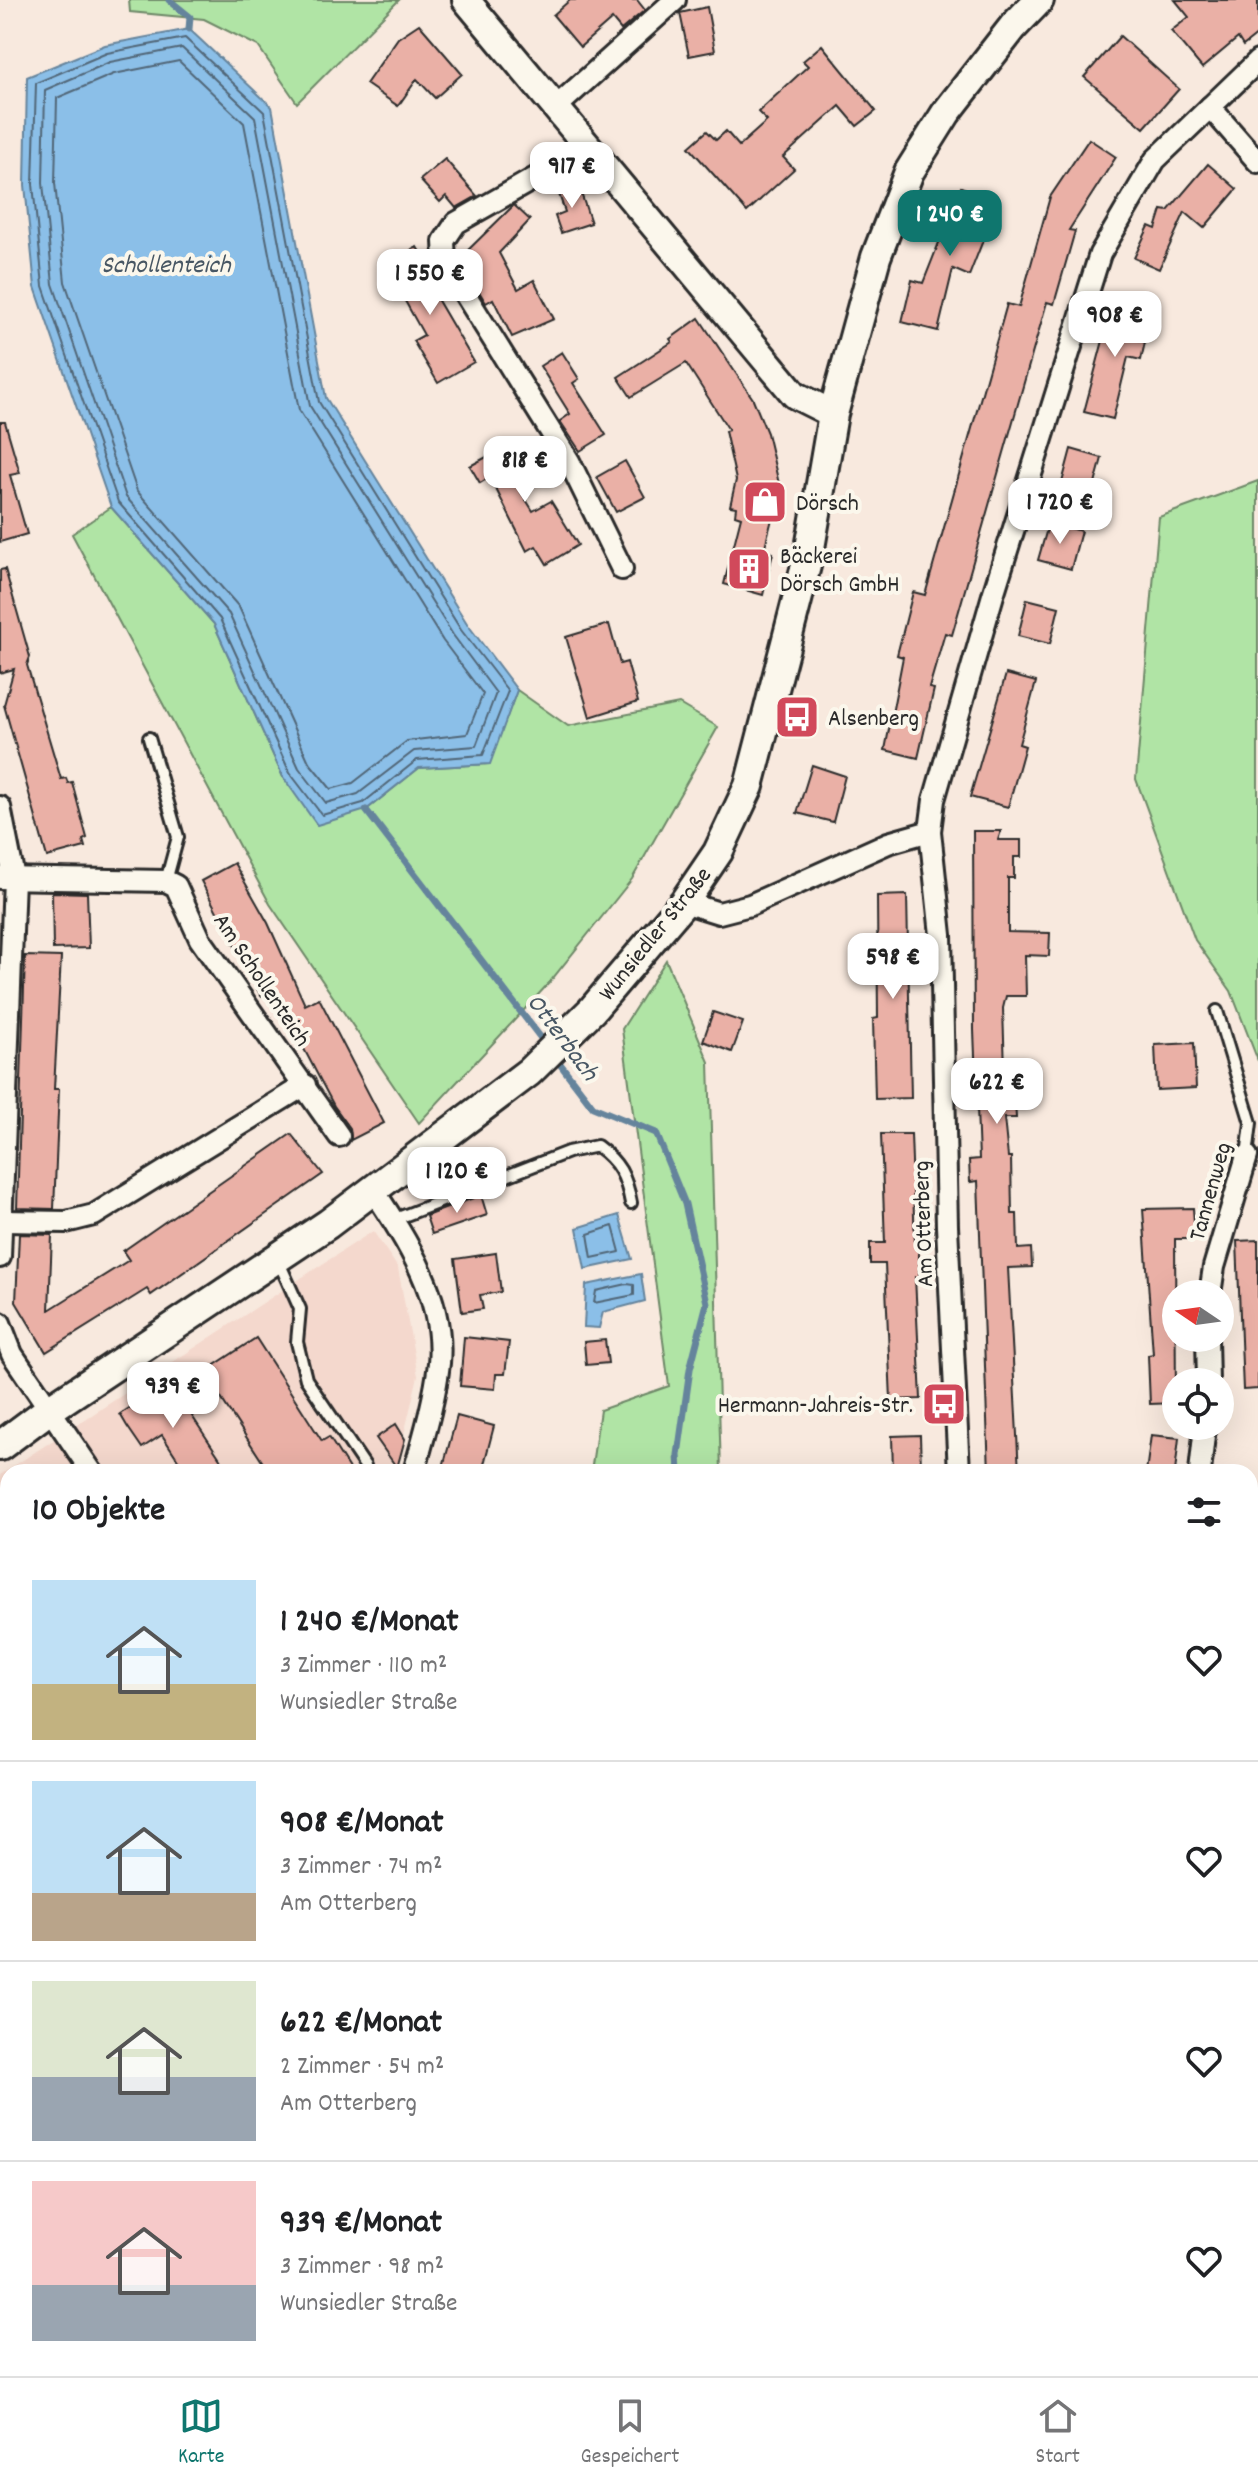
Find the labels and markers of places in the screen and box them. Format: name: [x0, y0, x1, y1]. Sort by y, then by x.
pin: 917 €: [516, 142, 628, 210]
pin: 1 240 €: [876, 190, 1024, 258]
pin: 1 550 €: [356, 249, 504, 317]
pin: 908 €: [1059, 291, 1171, 359]
pin: 818 €: [469, 436, 581, 504]
shop icon: Dörsch: [741, 478, 789, 526]
pin: 1 720 €: [986, 478, 1134, 546]
place label: Dörsch: [796, 488, 859, 522]
place label: Bäckerei Dörsch GmbH: [780, 541, 900, 603]
building icon: Bäckerei Dörsch GmbH: [725, 545, 773, 593]
bus stop icon: Alsenberg: [773, 693, 821, 741]
place label: Alsenberg: [828, 703, 919, 737]
pin: 598 €: [837, 933, 949, 1001]
pin: 622 €: [941, 1058, 1053, 1126]
pin: 1 120 €: [383, 1147, 531, 1215]
pin: 939 €: [117, 1362, 229, 1430]
bus stop icon: Hermann-Jahreis-Str.: [920, 1380, 968, 1428]
place label: Hermann-Jahreis-Str.: [718, 1390, 913, 1424]

